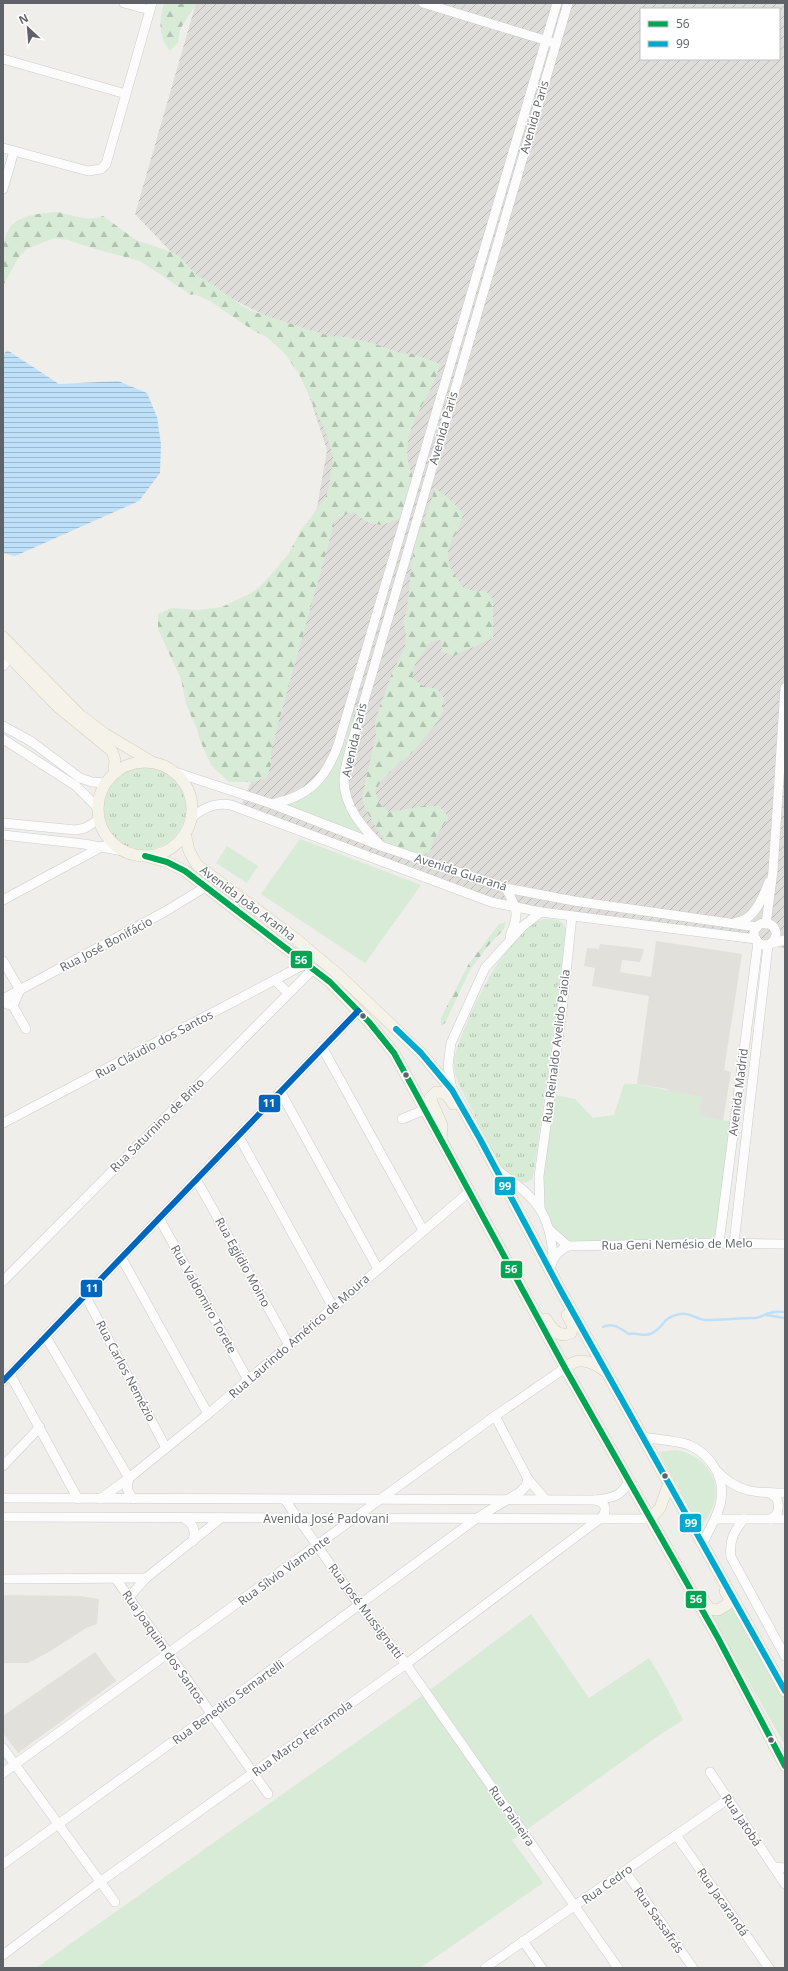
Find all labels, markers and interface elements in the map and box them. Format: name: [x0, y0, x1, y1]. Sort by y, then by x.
north arrow: [8, 8, 48, 48]
legend: [640, 8, 780, 60]
text: N: [16, 10, 31, 27]
text: 56: [676, 15, 690, 32]
text: 99: [676, 35, 690, 52]
street label: Avenida Paris: [515, 78, 553, 156]
street label: Avenida Paris: [424, 389, 462, 467]
street label: Avenida Paris: [337, 701, 371, 779]
street label: Avenida Guaraná: [413, 849, 509, 895]
street label: Avenida João Aranha: [197, 861, 299, 945]
street label: Rua José Bonifácio: [57, 912, 155, 976]
line badge: 56: [290, 950, 313, 969]
text: 56: [295, 952, 307, 967]
street label: Rua Reinaldo Avelido Paiola: [538, 968, 574, 1124]
street label: Rua Cláudio dos Santos: [92, 1006, 216, 1082]
unlabelled marker: [358, 1011, 368, 1021]
street label: Avenida Madrid: [724, 1047, 752, 1137]
unlabelled marker: [401, 1070, 411, 1080]
street label: Rua Saturnino de Brito: [106, 1074, 208, 1176]
line badge: 11: [258, 1094, 281, 1113]
text: 11: [263, 1095, 275, 1110]
line badge: 99: [494, 1176, 516, 1196]
text: 99: [499, 1178, 511, 1193]
street label: Rua Egjídio Moino: [211, 1214, 275, 1310]
street label: Rua Geni Nemésio de Melo: [601, 1234, 753, 1254]
street label: Rua Valdomiro Torete: [167, 1242, 241, 1357]
line badge: 56: [500, 1260, 523, 1279]
text: 56: [505, 1261, 517, 1276]
street label: Rua Laurindo Américo de Moura: [225, 1270, 373, 1402]
line badge: 11: [80, 1279, 103, 1298]
text: 11: [86, 1280, 98, 1295]
street label: Rua Carlos Nemézio: [92, 1317, 160, 1425]
unlabelled marker: [660, 1471, 670, 1481]
street label: Avenida José Padovani: [263, 1510, 389, 1527]
line badge: 99: [679, 1513, 702, 1533]
text: 99: [685, 1515, 697, 1530]
street label: Rua Sílvio Viamonte: [234, 1531, 334, 1609]
street label: Rua José Mussignatti: [325, 1560, 407, 1662]
street label: Rua Joaquim dos Santos: [118, 1587, 210, 1707]
line badge: 56: [685, 1590, 707, 1609]
text: 56: [690, 1591, 702, 1606]
street label: Rua Benedito Semartelli: [169, 1656, 287, 1748]
street label: Rua Marco Ferramola: [248, 1696, 356, 1780]
unlabelled marker: [766, 1735, 776, 1745]
street label: Rua Paineira: [485, 1782, 539, 1850]
street label: Rua Jatobá: [718, 1790, 766, 1850]
street label: Rua Cedro: [578, 1860, 636, 1908]
street label: Rua Jacarandá: [693, 1864, 753, 1940]
street label: Rua Sassafrás: [630, 1883, 688, 1957]

